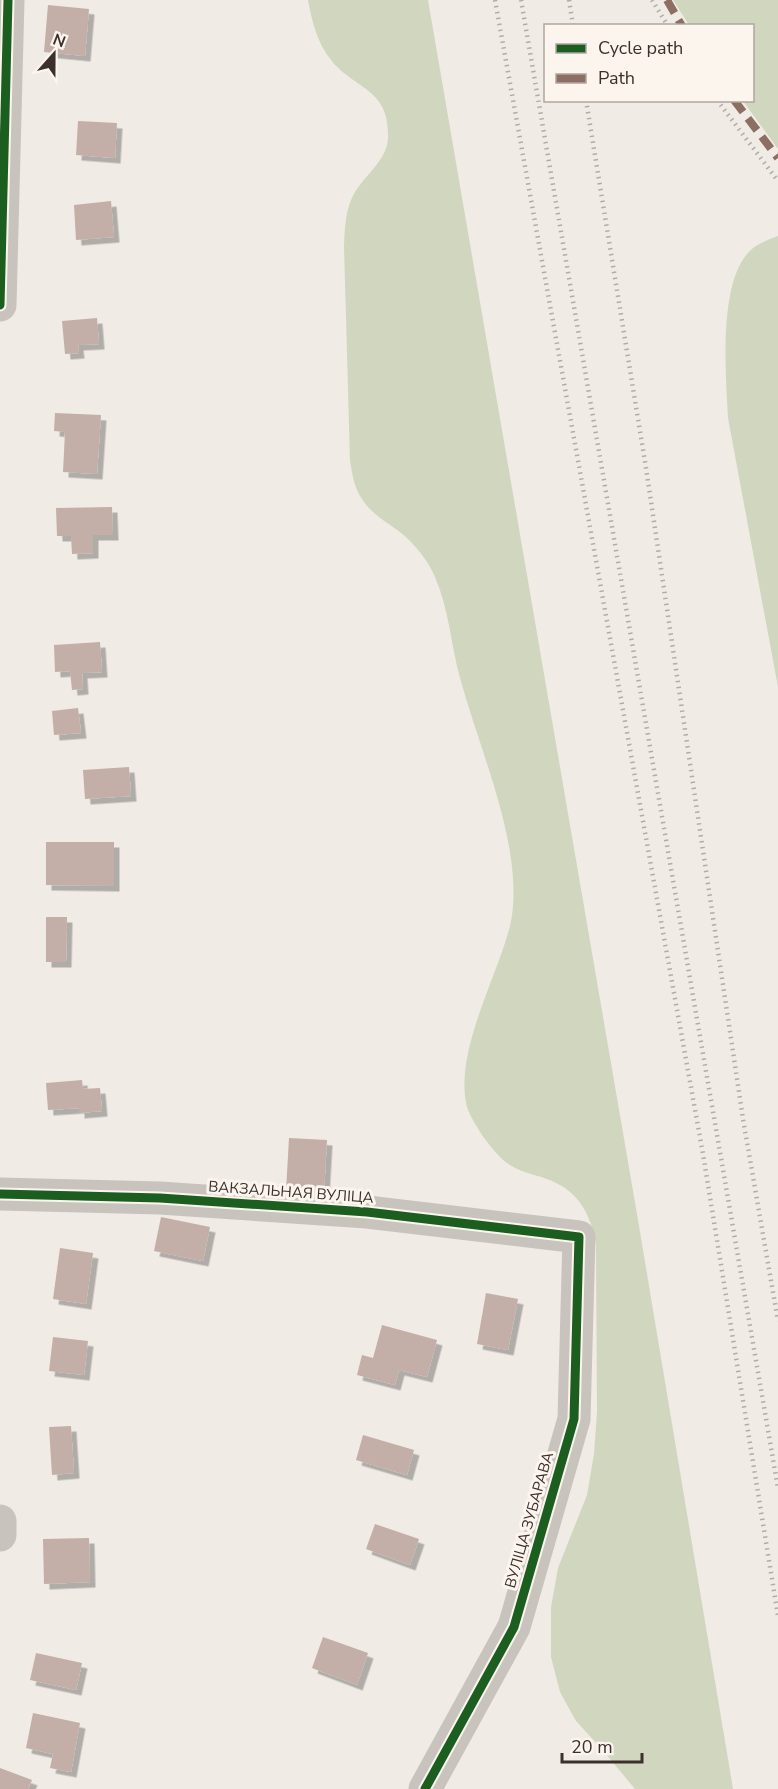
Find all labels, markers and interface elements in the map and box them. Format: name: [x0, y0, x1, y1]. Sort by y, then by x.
north arrow: [24, 24, 84, 84]
legend: [544, 24, 754, 102]
text: N: [49, 29, 69, 53]
text: Cycle path: [598, 36, 683, 60]
text: Path: [598, 66, 635, 90]
street label: ВАКЗАЛЬНАЯ ВУЛІЦА: [208, 1176, 374, 1208]
street label: ВУЛІЦА ЗУБАРАВА: [500, 1450, 558, 1590]
scale bar: [562, 1726, 642, 1764]
text: 20 m: [571, 1735, 613, 1759]

